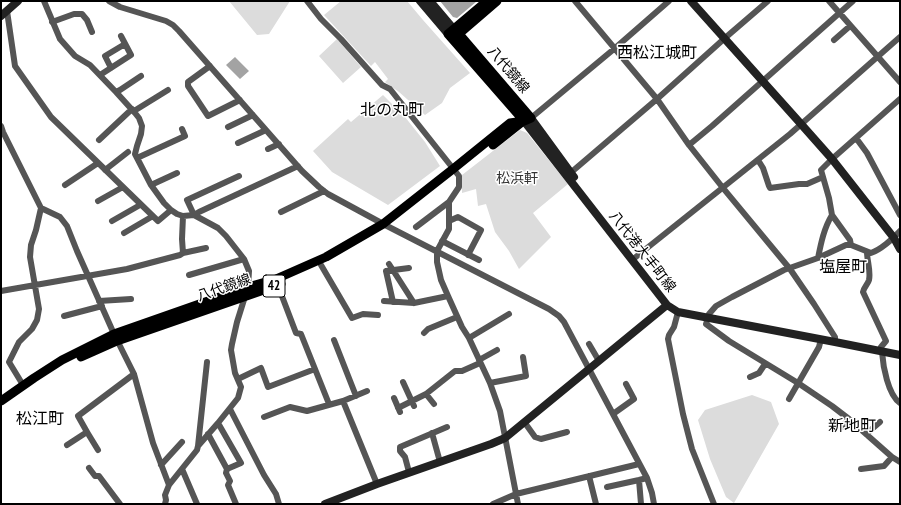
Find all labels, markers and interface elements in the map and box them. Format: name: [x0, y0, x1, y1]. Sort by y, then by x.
street label: 八代鏡線: [484, 43, 532, 97]
district label: 西松江城町: [617, 43, 697, 63]
district label: 北の丸町: [360, 100, 424, 120]
park label: 松浜軒: [496, 171, 538, 187]
street label: 八代港大手町線: [605, 208, 679, 296]
district label: 塩屋町: [819, 257, 867, 277]
street label: 八代鏡線: [195, 271, 253, 305]
road number: 42: [263, 275, 285, 297]
district label: 松江町: [16, 409, 64, 429]
district label: 新地町: [828, 416, 876, 436]

